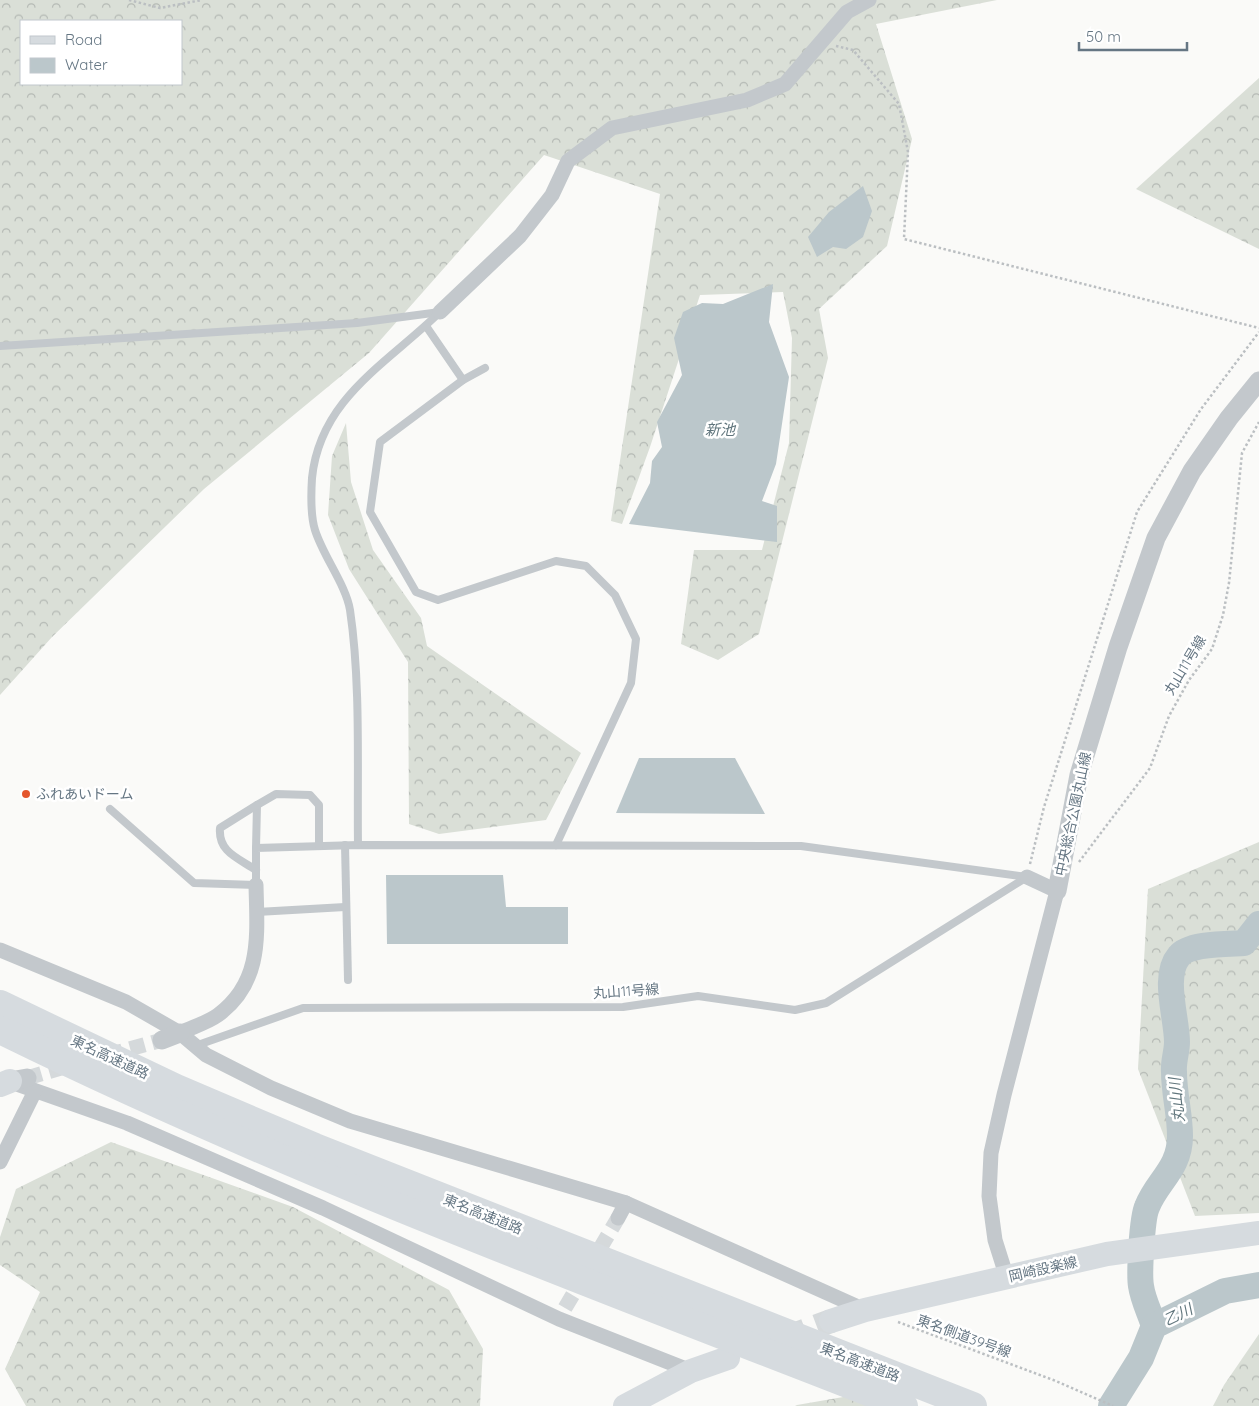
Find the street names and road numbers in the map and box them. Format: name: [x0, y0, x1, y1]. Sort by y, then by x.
street label: 丸山11号線: [1160, 632, 1210, 698]
street label: 中央総合公園丸山線: [1051, 751, 1095, 877]
street label: 丸山11号線: [592, 980, 660, 1002]
street label: 東名高速道路: [68, 1031, 152, 1083]
street label: 東名高速道路: [441, 1190, 525, 1238]
street label: 岡崎設楽線: [1007, 1252, 1079, 1286]
street label: 東名側道39号線: [914, 1311, 1014, 1361]
street label: 東名高速道路: [818, 1339, 902, 1385]

